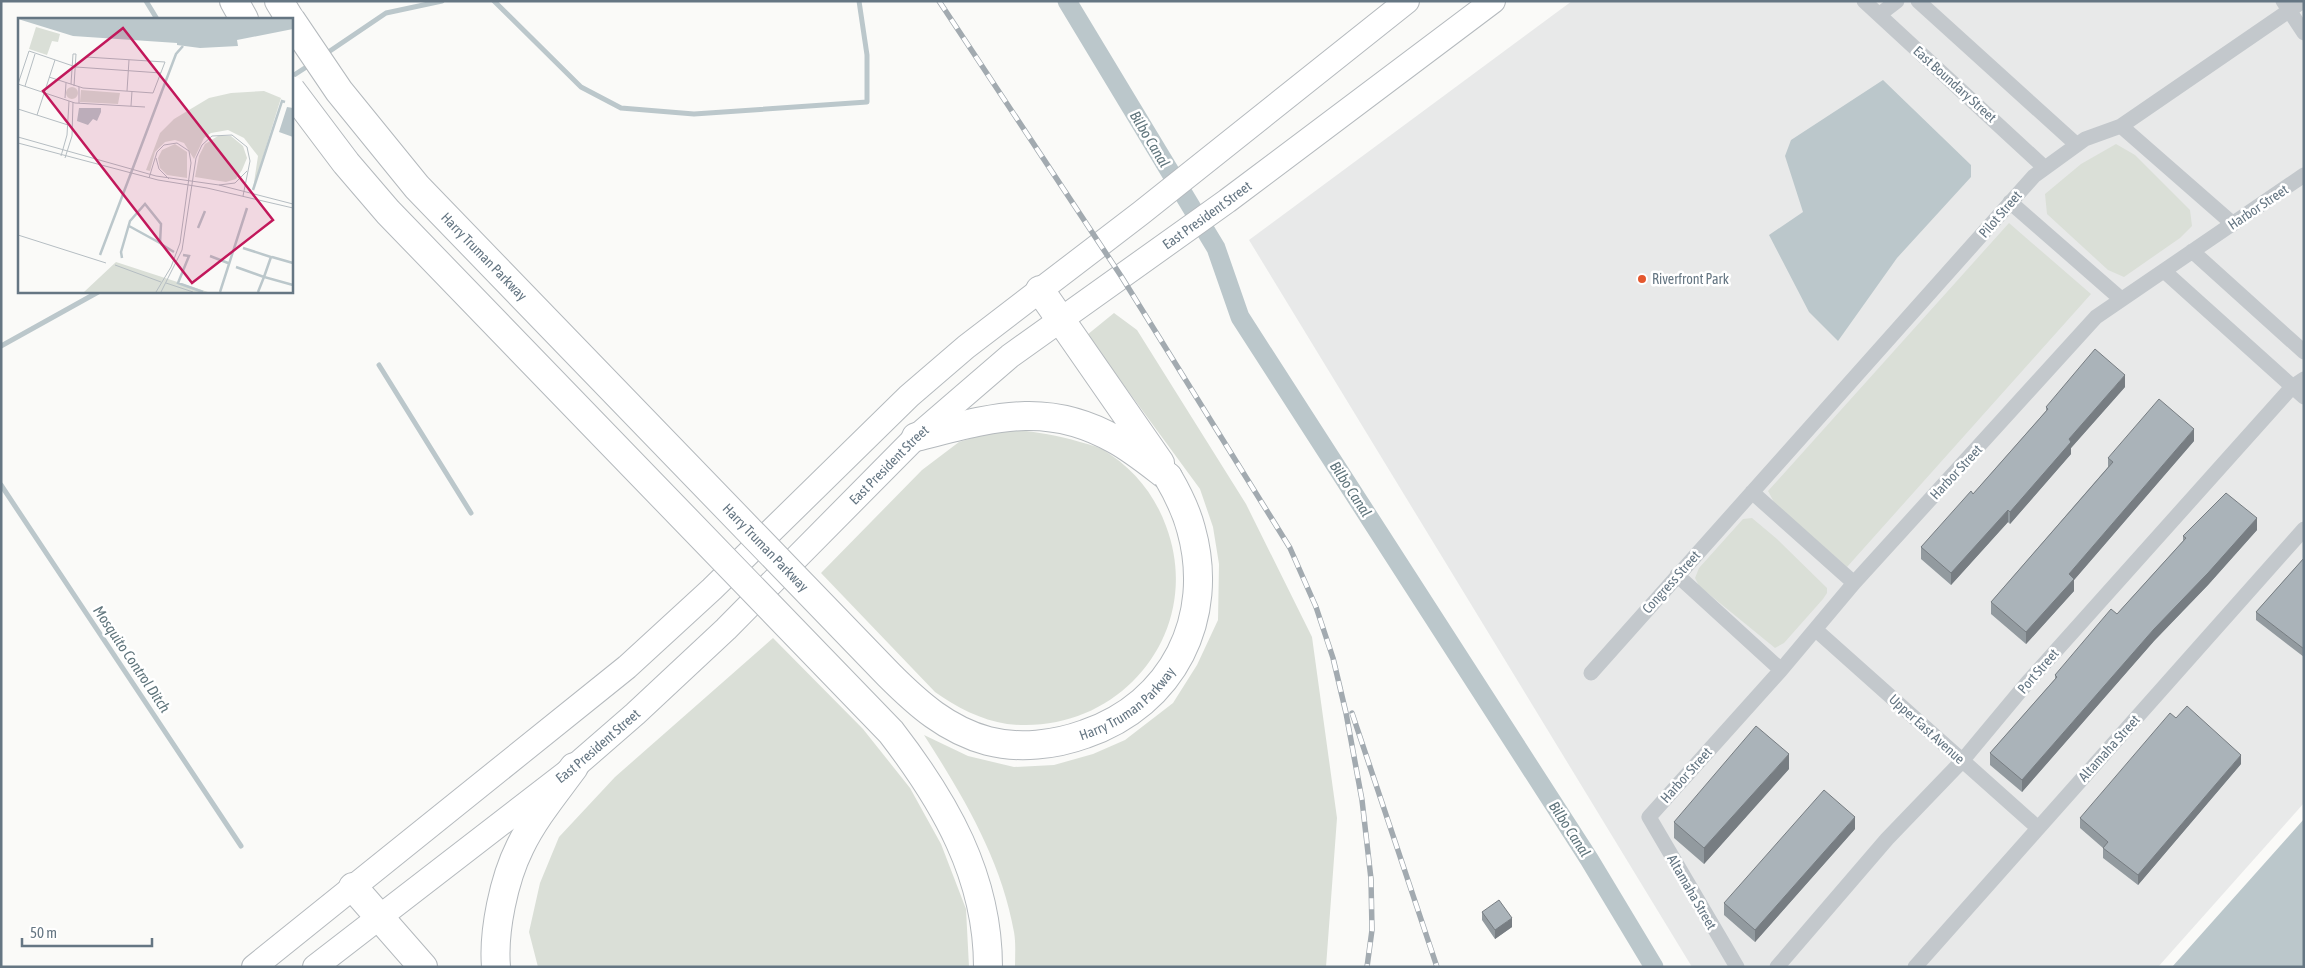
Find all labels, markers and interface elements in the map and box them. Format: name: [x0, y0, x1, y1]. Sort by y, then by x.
inset map: [18, 18, 292, 292]
street label: East Boundary Street: [1910, 43, 2000, 125]
water label: Bilbo Canal: [1127, 108, 1173, 170]
street label: East President Street: [1160, 178, 1254, 252]
street label: Harbor Street: [2225, 181, 2291, 233]
street label: Pilot Street: [1975, 187, 2025, 241]
street label: Harry Truman Parkway: [438, 209, 530, 304]
place label: Riverfront Park: [1652, 271, 1729, 287]
marker: Riverfront Park: [1636, 273, 1648, 285]
street label: East President Street: [846, 422, 932, 508]
street label: Harbor Street: [1927, 441, 1985, 503]
water label: Bilbo Canal: [1327, 458, 1375, 520]
street label: Harry Truman Parkway: [720, 500, 812, 595]
street label: Congress Street: [1639, 547, 1703, 617]
water label: Mosquito Control Ditch: [90, 603, 174, 715]
street label: Port Street: [2014, 645, 2062, 697]
street label: Harry Truman Parkway: [1077, 664, 1178, 743]
street label: Upper East Avenue: [1886, 691, 1968, 767]
street label: East President Street: [552, 706, 643, 786]
street label: Altamaha Street: [2075, 712, 2143, 784]
street label: Harbor Street: [1657, 744, 1715, 806]
water label: Bilbo Canal: [1546, 798, 1594, 860]
street label: Altamaha Street: [1664, 852, 1720, 932]
scale bar: [22, 916, 152, 948]
text: 50 m: [30, 924, 57, 941]

